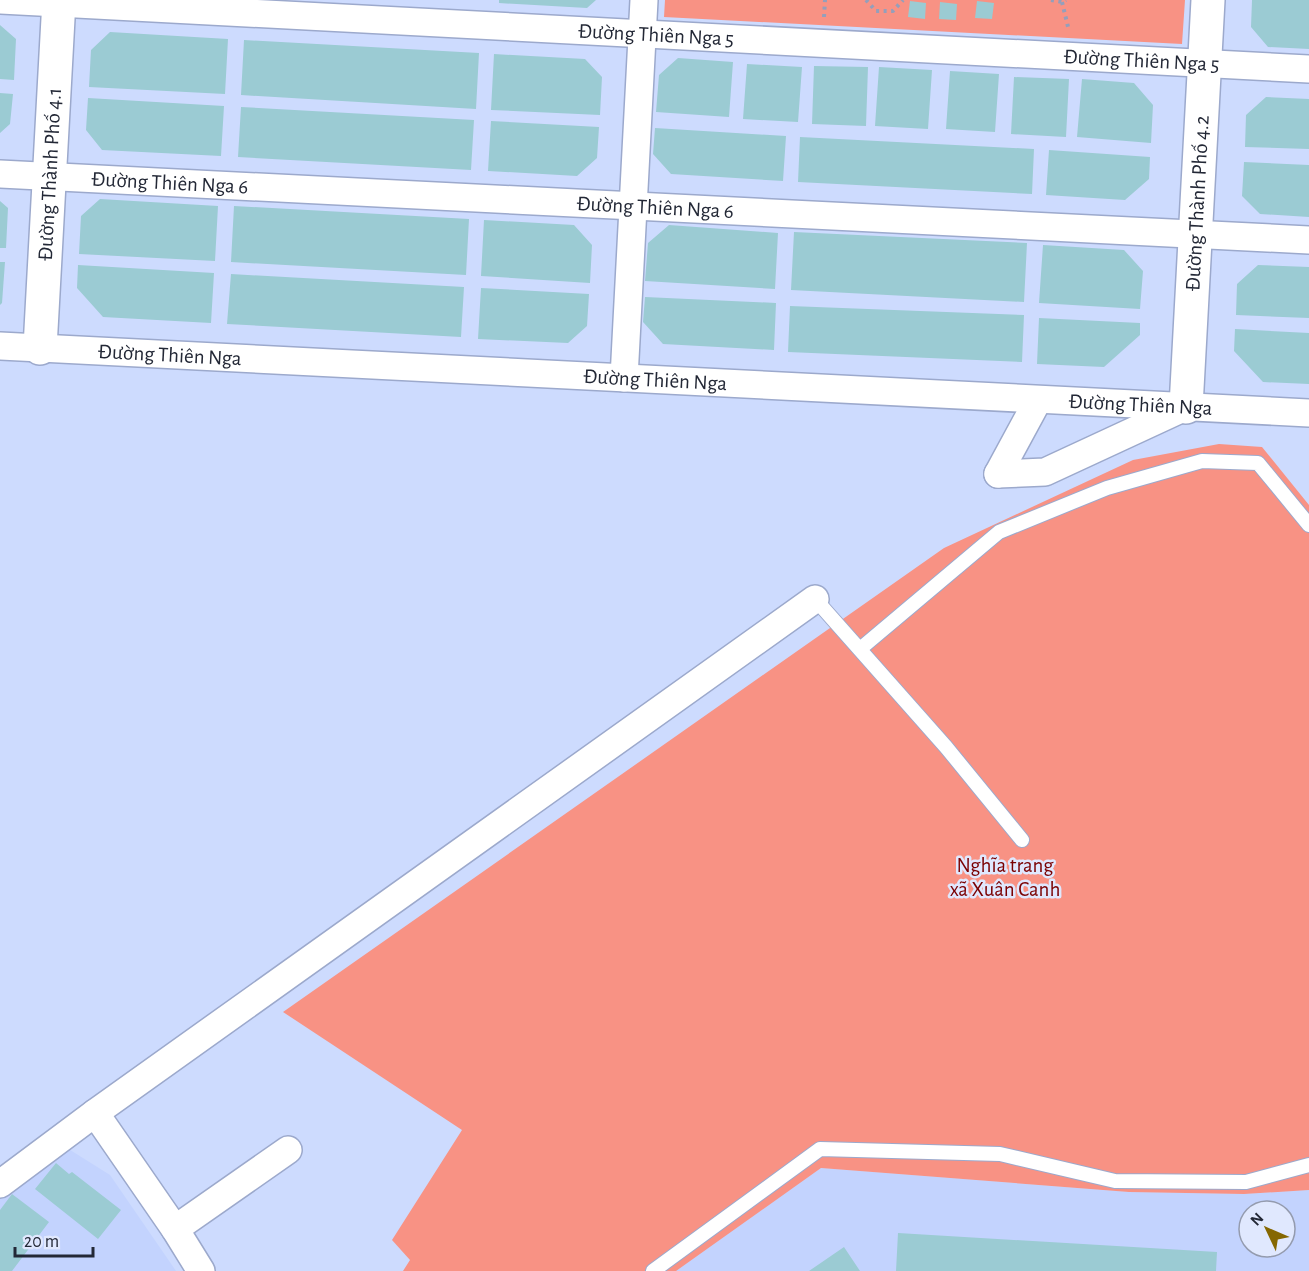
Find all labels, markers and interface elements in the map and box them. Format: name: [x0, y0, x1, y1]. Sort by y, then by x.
street label: Đường Thiên Nga 5: [578, 20, 735, 50]
street label: Đường Thiên Nga 5: [1063, 46, 1220, 75]
street label: Đường Thành Phố 4.1: [35, 87, 65, 262]
street label: Đường Thành Phố 4.2: [1182, 115, 1213, 292]
street label: Đường Thiên Nga 6: [91, 169, 249, 198]
street label: Đường Thiên Nga 6: [576, 193, 734, 222]
street label: Đường Thiên Nga: [97, 341, 242, 369]
street label: Đường Thiên Nga: [583, 366, 728, 394]
street label: Đường Thiên Nga: [1068, 391, 1213, 419]
park label: Nghĩa trang xã Xuân Canh: [950, 855, 1060, 900]
north arrow: [1237, 1199, 1297, 1259]
text: N: [1247, 1210, 1267, 1229]
scale bar: [15, 1220, 93, 1258]
text: 20 m: [24, 1233, 59, 1251]

